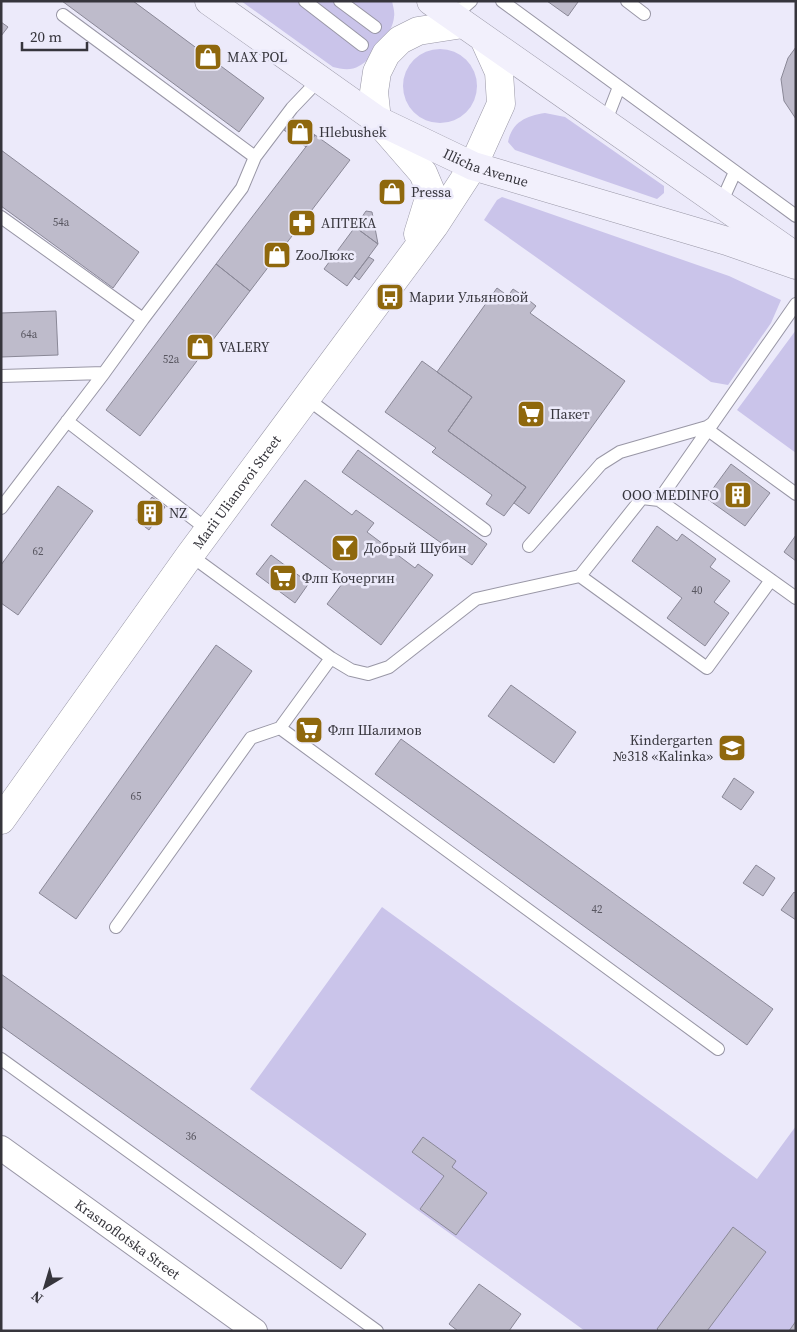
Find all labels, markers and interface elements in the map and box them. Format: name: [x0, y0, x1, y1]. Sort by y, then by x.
scale bar: [22, 20, 88, 52]
text: 20 m: [30, 26, 62, 47]
shop icon: MAX POL: [193, 42, 223, 72]
place label: MAX POL: [227, 47, 287, 67]
shop icon: Hlebushek: [285, 117, 315, 147]
place label: Hlebushek: [319, 122, 387, 142]
street label: Illicha Avenue: [440, 143, 531, 192]
shop icon: Pressa: [377, 177, 407, 207]
place label: Pressa: [411, 182, 452, 202]
pharmacy icon: АПТЕКА: [287, 208, 317, 238]
place label: АПТЕКА: [321, 213, 377, 233]
house number: 54а: [53, 215, 70, 230]
shop icon: ZooЛюкс: [262, 240, 292, 270]
place label: ZooЛюкс: [296, 245, 354, 265]
bus stop icon: Марии Ульяновой: [375, 282, 405, 312]
place label: Марии Ульяновой: [409, 287, 529, 307]
house number: 64а: [21, 327, 38, 342]
shop icon: VALERY: [185, 332, 215, 362]
place label: VALERY: [219, 337, 270, 357]
house number: 52а: [163, 352, 180, 367]
supermarket icon: Пакет: [516, 399, 546, 429]
place label: Пакет: [550, 404, 590, 424]
street label: Marii Ulianovoi Street: [188, 431, 286, 553]
building icon: OOO MEDINFO: [723, 480, 753, 510]
place label: OOO MEDINFO: [622, 485, 719, 505]
building icon: NZ: [135, 498, 165, 528]
place label: NZ: [169, 503, 187, 523]
bar icon: Добрый Шубин: [330, 533, 360, 563]
place label: Добрый Шубин: [364, 538, 467, 558]
house number: 62: [33, 544, 44, 559]
supermarket icon: Флп Кочергин: [268, 563, 298, 593]
place label: Флп Кочергин: [302, 568, 395, 588]
house number: 40: [692, 583, 703, 598]
supermarket icon: Флп Шалимов: [294, 715, 324, 745]
place label: Флп Шалимов: [328, 720, 422, 740]
place label: Kindergarten №318 «Kalinka»: [613, 730, 714, 766]
school or university icon: Kindergarten №318 «Kalinka»: [717, 733, 747, 763]
house number: 65: [131, 789, 142, 804]
house number: 42: [592, 902, 603, 917]
house number: 36: [186, 1129, 197, 1144]
street label: Krasnoflotska Street: [71, 1194, 185, 1284]
north arrow: [20, 1262, 70, 1312]
text: N: [27, 1286, 47, 1308]

